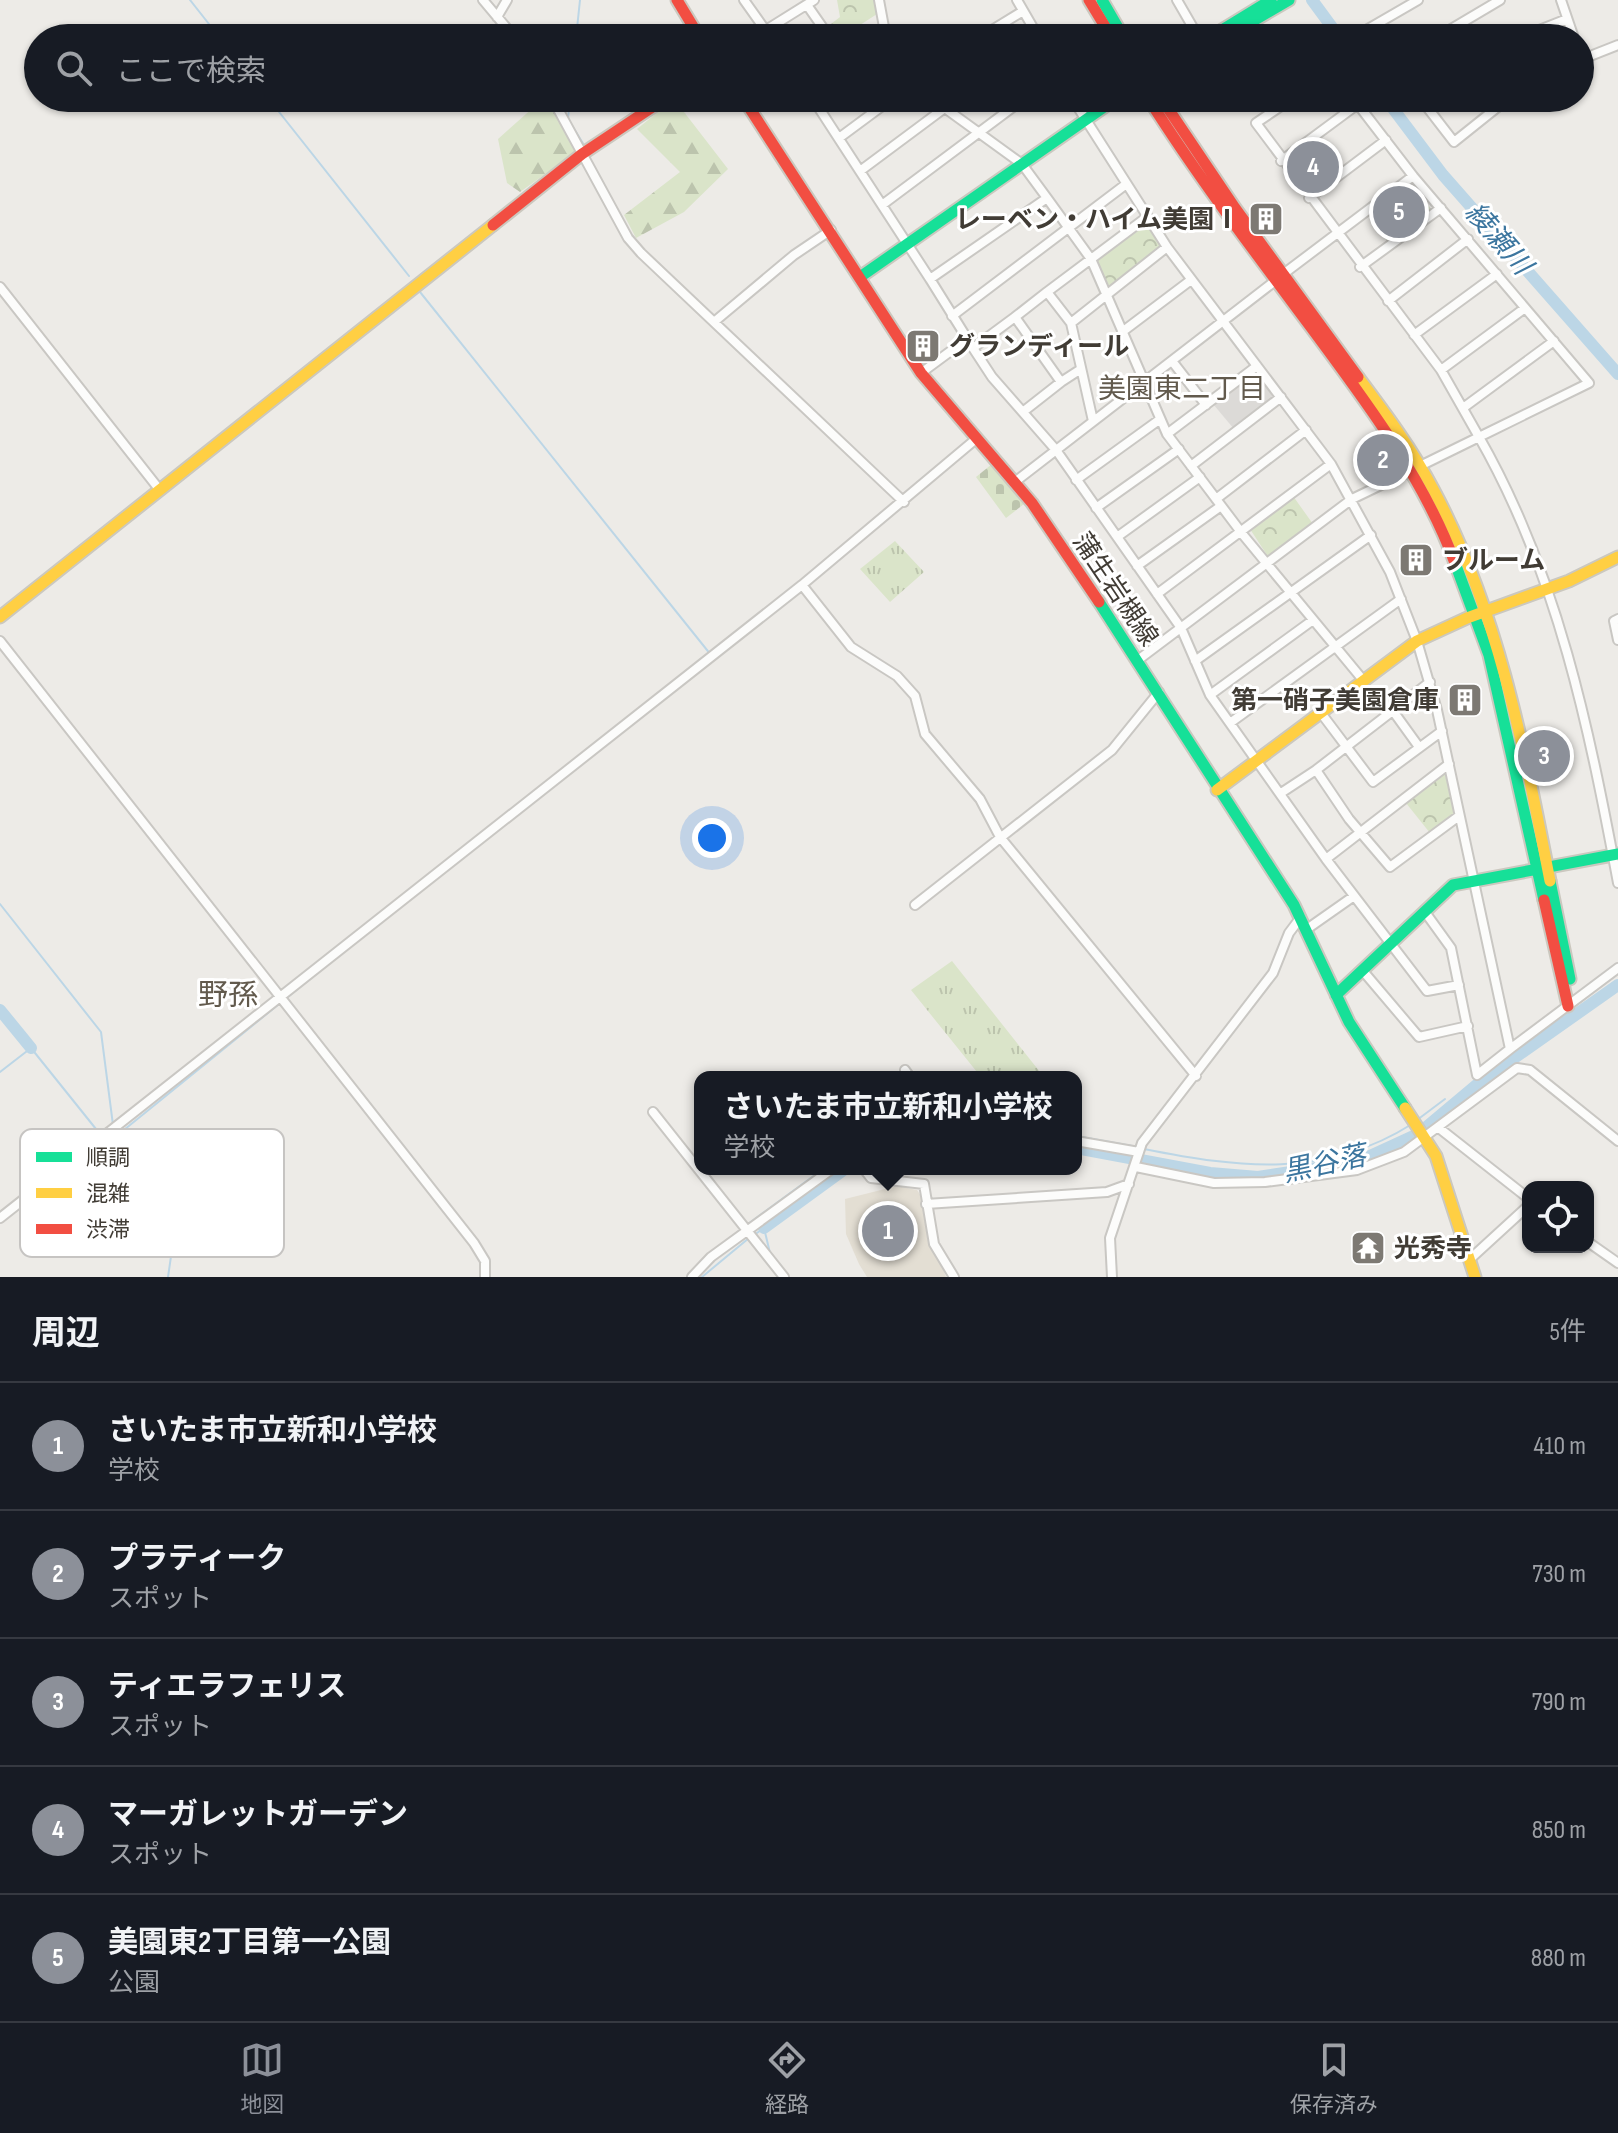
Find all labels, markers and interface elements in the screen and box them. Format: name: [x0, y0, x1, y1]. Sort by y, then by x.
search box: [24, 24, 1594, 112]
icon: search: [52, 46, 96, 90]
text: ここで検索: [116, 54, 266, 90]
pin: 4: [1287, 137, 1339, 197]
pin: 5: [1373, 182, 1425, 242]
water label: 綾瀬川: [1458, 196, 1540, 284]
building icon: レーベン・ハイム美園Ⅰ: [1247, 200, 1285, 238]
place label: レーベン・ハイム美園Ⅰ: [955, 205, 1240, 236]
building icon: グランディール: [904, 327, 942, 365]
place label: グランディール: [949, 332, 1129, 363]
district label: 美園東二丁目: [1098, 373, 1266, 406]
pin: 2: [1357, 430, 1409, 490]
street label: 蒲生岩槻線: [1066, 527, 1164, 652]
building icon: ブルーム: [1397, 541, 1435, 579]
place label: ブルーム: [1442, 546, 1545, 577]
building icon: 第一硝子美園倉庫: [1446, 681, 1484, 719]
place label: 第一硝子美園倉庫: [1231, 686, 1439, 717]
pin: 3: [1518, 726, 1570, 786]
your location: [692, 818, 732, 858]
district label: 野孫: [198, 978, 258, 1014]
popup: [694, 1071, 1082, 1175]
text: さいたま市立新和小学校: [723, 1090, 1053, 1126]
legend: [20, 1129, 284, 1257]
text: 学校: [723, 1133, 775, 1164]
water label: 黒谷落: [1280, 1139, 1373, 1189]
text: 順調: [86, 1145, 130, 1172]
text: 混雑: [86, 1181, 130, 1208]
map controls: [1522, 1181, 1594, 1253]
button: locate: [1522, 1181, 1594, 1253]
pin: 1: [862, 1201, 914, 1261]
text: 渋滞: [86, 1217, 130, 1244]
temple icon: 光秀寺: [1349, 1229, 1387, 1267]
place label: 光秀寺: [1394, 1234, 1472, 1265]
text: 周辺: [32, 1313, 100, 1354]
text: 5件: [1550, 1317, 1586, 1348]
text: さいたま市立新和小学校: [108, 1413, 437, 1449]
text: 1: [53, 1431, 63, 1462]
text: 410 m: [1534, 1431, 1586, 1462]
text: 学校: [108, 1456, 160, 1487]
text: プラティーク: [108, 1541, 286, 1577]
text: 2: [52, 1559, 64, 1590]
text: 730 m: [1532, 1559, 1586, 1590]
text: スポット: [108, 1584, 212, 1615]
text: ティエラフェリス: [108, 1669, 346, 1705]
text: 3: [52, 1687, 64, 1718]
text: 790 m: [1532, 1687, 1586, 1718]
text: スポット: [108, 1712, 212, 1743]
text: マーガレットガーデン: [108, 1797, 408, 1833]
text: 4: [52, 1815, 64, 1846]
text: 850 m: [1532, 1815, 1586, 1846]
text: スポット: [108, 1840, 212, 1871]
text: 美園東2丁目第一公園: [108, 1925, 391, 1961]
text: 5: [52, 1943, 64, 1974]
text: 880 m: [1531, 1943, 1586, 1974]
text: 公園: [108, 1968, 160, 1999]
tab: 地図: [240, 2038, 284, 2119]
tab: 経路: [765, 2038, 809, 2119]
tab: 保存済み: [1290, 2038, 1378, 2119]

